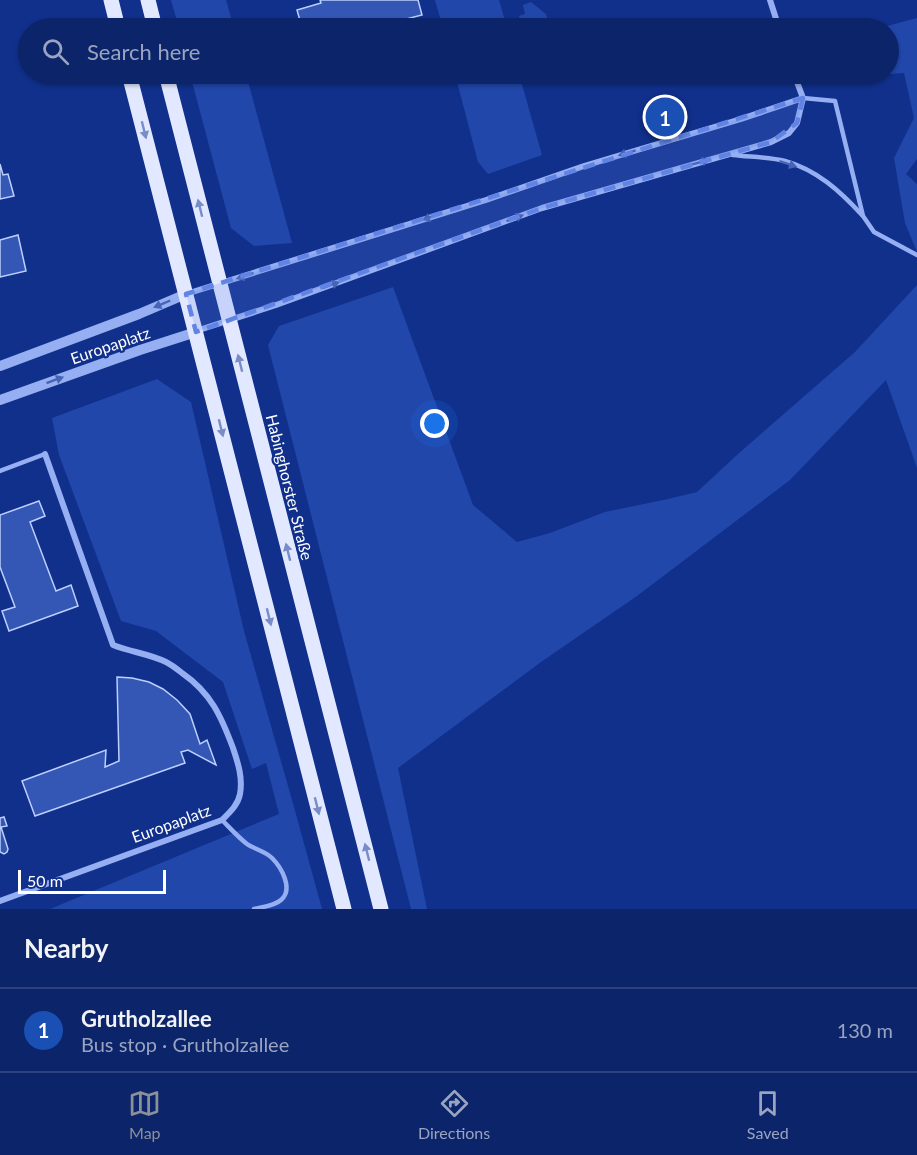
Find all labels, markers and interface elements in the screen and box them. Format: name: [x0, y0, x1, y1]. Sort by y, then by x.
search box: [18, 18, 899, 84]
icon: search: [39, 35, 72, 68]
text: Search here: [87, 38, 200, 65]
pin: 1: [646, 94, 684, 140]
one-way arrow: [140, 121, 149, 139]
one-way arrow: [617, 149, 635, 158]
one-way arrow: [692, 157, 710, 166]
one-way arrow: [779, 159, 797, 169]
one-way arrow: [195, 198, 205, 217]
one-way arrow: [422, 213, 440, 222]
one-way arrow: [506, 213, 524, 223]
one-way arrow: [236, 272, 254, 282]
one-way arrow: [322, 279, 340, 289]
one-way arrow: [153, 299, 171, 309]
street label: Europaplatz: [68, 323, 152, 367]
one-way arrow: [234, 354, 244, 372]
one-way arrow: [46, 375, 64, 385]
your location: [420, 409, 449, 438]
street label: Habinghorster Straße: [263, 412, 317, 562]
one-way arrow: [216, 419, 226, 437]
one-way arrow: [283, 543, 293, 561]
one-way arrow: [265, 608, 274, 626]
one-way arrow: [313, 796, 323, 815]
street label: Europaplatz: [129, 800, 213, 846]
one-way arrow: [361, 843, 371, 862]
scale bar: [18, 867, 166, 894]
text: 50 m: [27, 871, 63, 890]
text: Nearby: [24, 932, 109, 964]
text: Grutholzallee: [81, 1005, 212, 1032]
text: 1: [38, 1018, 49, 1042]
text: 130 m: [837, 1018, 893, 1042]
text: Bus stop · Grutholzallee: [81, 1032, 289, 1056]
tab: Map: [128, 1087, 161, 1142]
tab: Directions: [418, 1087, 490, 1142]
tab: Saved: [747, 1087, 789, 1142]

